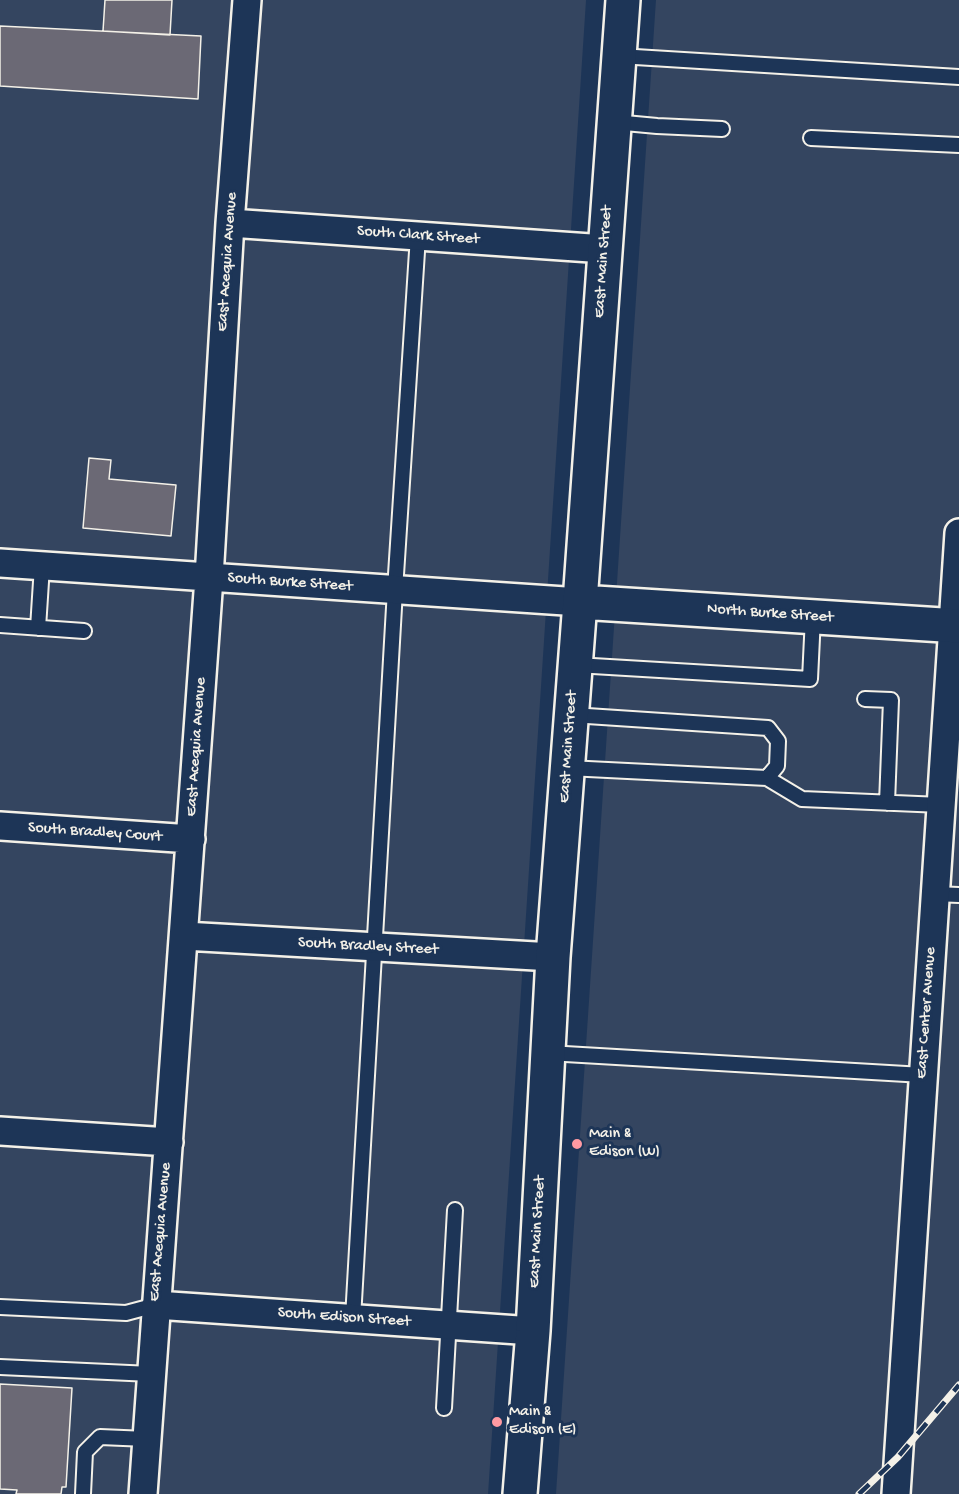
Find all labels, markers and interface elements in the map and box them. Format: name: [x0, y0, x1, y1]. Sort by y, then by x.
street label: East Acequia Avenue: [214, 192, 242, 332]
street label: East Main Street: [590, 205, 618, 319]
street label: South Clark Street: [356, 222, 480, 250]
street label: South Burke Street: [227, 569, 353, 597]
street label: North Burke Street: [706, 600, 834, 628]
street label: East Acequia Avenue: [183, 677, 211, 817]
street label: East Main Street: [555, 690, 583, 804]
street label: South Bradley Court: [27, 819, 163, 847]
street label: South Bradley Street: [297, 934, 439, 960]
street label: East Center Avenue: [913, 947, 941, 1079]
place label: Main & Edison (W): [589, 1125, 660, 1163]
marker: Main & Edison (W): [570, 1137, 584, 1151]
street label: East Acequia Avenue: [145, 1162, 177, 1302]
street label: East Main Street: [525, 1175, 551, 1289]
street label: South Edison Street: [277, 1304, 411, 1332]
place label: Main & Edison (E): [509, 1403, 576, 1441]
marker: Main & Edison (E): [490, 1415, 504, 1429]

